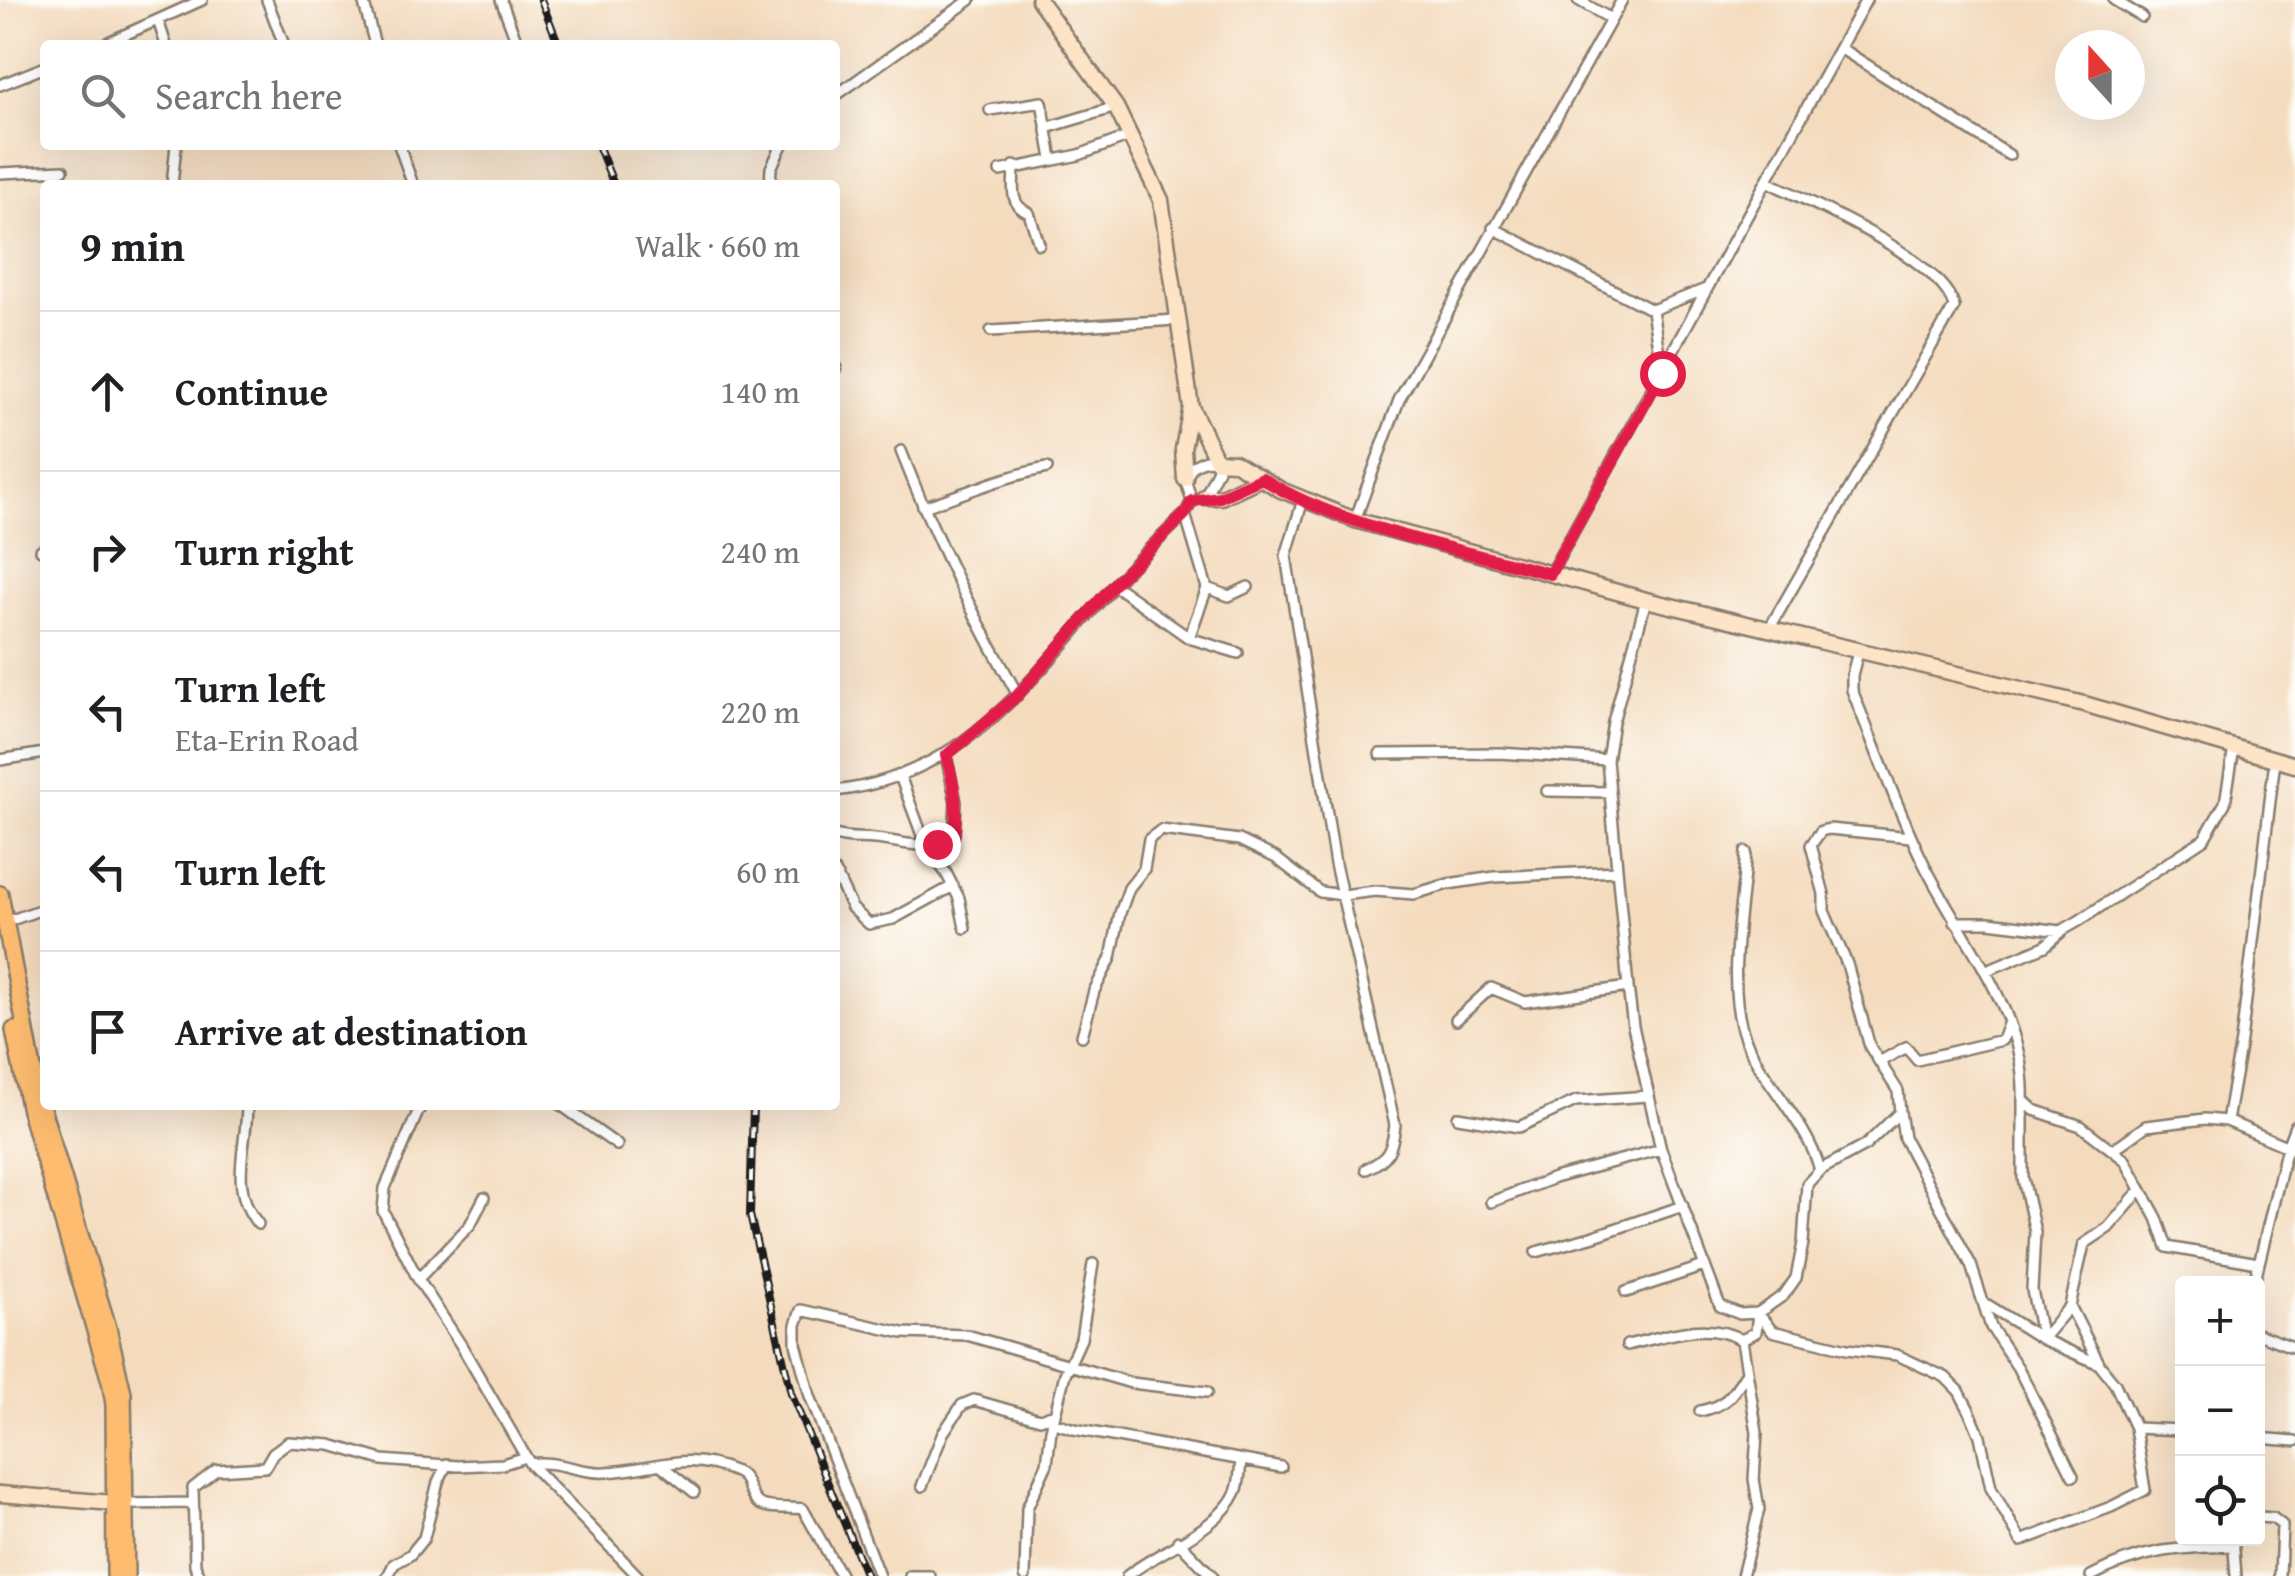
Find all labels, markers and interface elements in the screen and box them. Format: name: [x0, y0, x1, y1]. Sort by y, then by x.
north arrow: [2055, 30, 2145, 120]
search box: [40, 40, 840, 150]
text: Search here: [155, 67, 343, 123]
icon: search: [75, 68, 130, 123]
text: 9 min: [80, 215, 185, 276]
text: Walk · 660 m: [635, 222, 800, 269]
route start: [1640, 351, 1686, 397]
text: Continue: [175, 363, 328, 419]
icon: ahead: [80, 364, 135, 419]
text: 140 m: [721, 368, 800, 415]
text: Turn right: [175, 523, 354, 579]
icon: right: [80, 524, 135, 579]
text: 240 m: [721, 528, 800, 575]
text: Turn left: [175, 660, 326, 716]
icon: left: [80, 684, 135, 739]
text: 220 m: [721, 688, 800, 735]
text: Eta-Erin Road: [175, 716, 359, 763]
route end: [915, 822, 961, 868]
text: Turn left: [175, 843, 326, 899]
icon: left: [80, 844, 135, 899]
text: 60 m: [736, 848, 800, 895]
text: Arrive at destination: [175, 1003, 528, 1059]
icon: arrive: [80, 1004, 135, 1059]
map controls: [2175, 1276, 2265, 1546]
button: +: [2175, 1276, 2265, 1366]
button: −: [2175, 1366, 2265, 1456]
button: locate: [2175, 1456, 2265, 1546]

